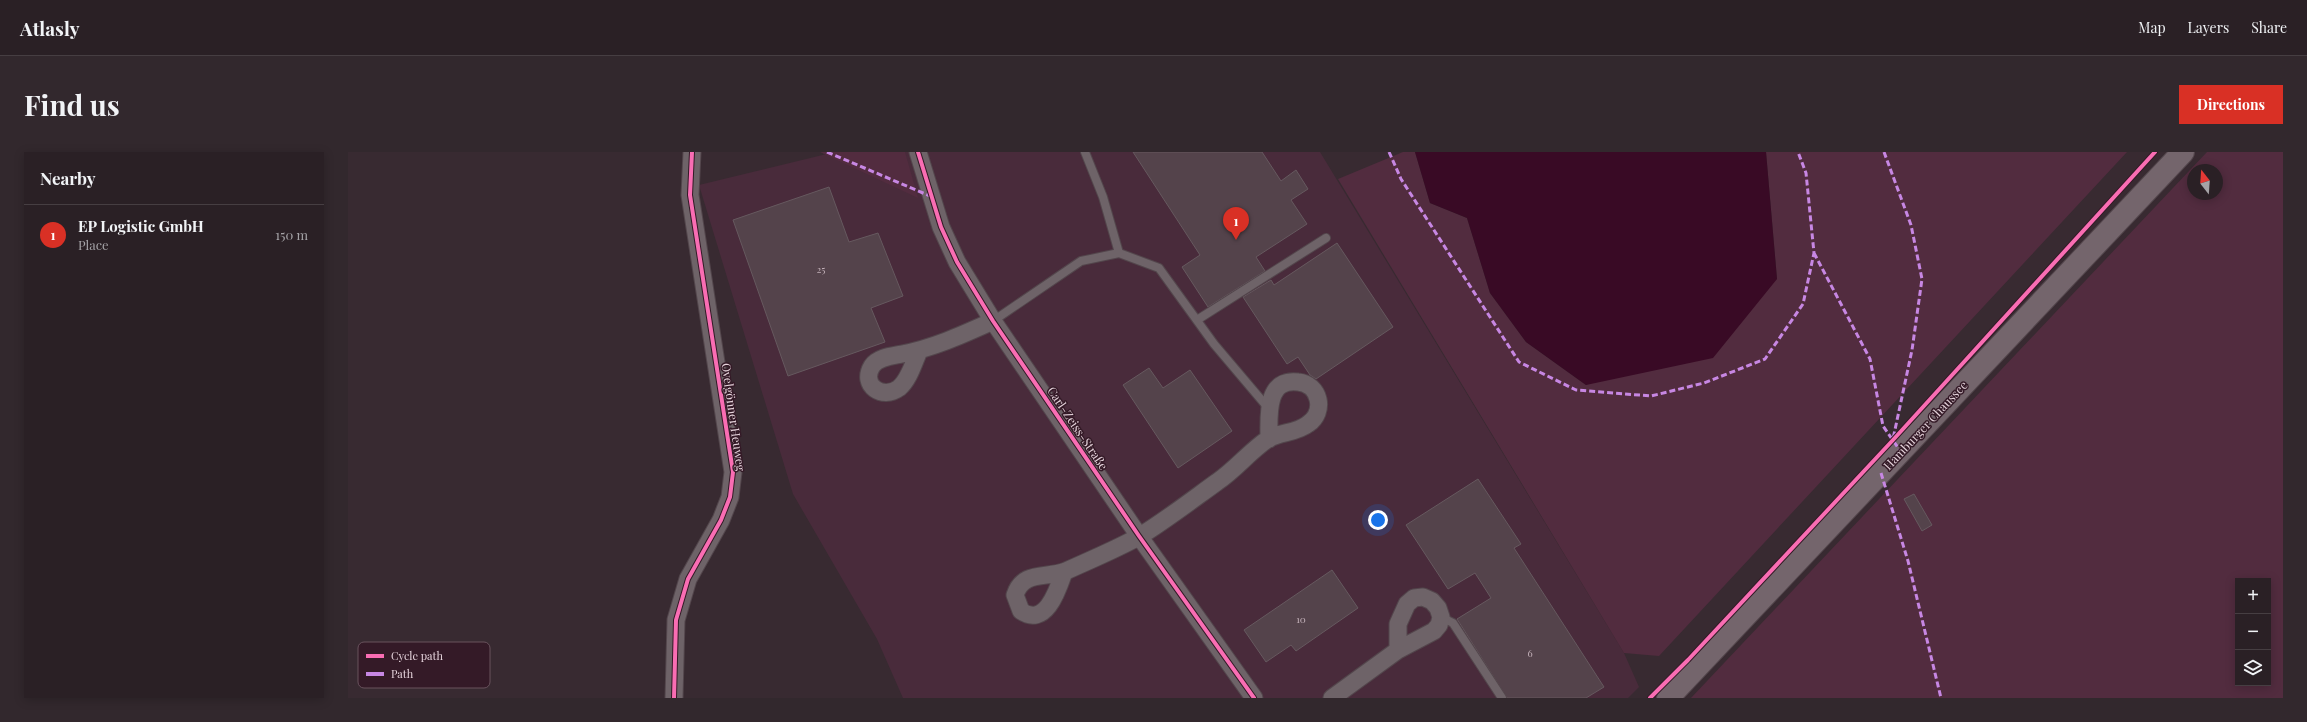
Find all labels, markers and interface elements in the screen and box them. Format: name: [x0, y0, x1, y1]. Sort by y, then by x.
text: Atlasly: [20, 15, 80, 41]
text: Map: [2138, 18, 2166, 37]
text: Layers: [2188, 18, 2229, 37]
text: Share: [2251, 18, 2287, 37]
button: Directions: [2179, 85, 2283, 124]
text: Find us: [24, 86, 120, 123]
north arrow: [2187, 164, 2223, 200]
text: Nearby: [40, 167, 95, 189]
pin: 1: [1223, 207, 1249, 240]
text: EP Logistic GmbH: [78, 216, 204, 236]
text: 1: [51, 226, 55, 243]
text: 150 m: [275, 226, 308, 243]
text: Place: [78, 236, 109, 253]
house number: 25: [817, 262, 825, 276]
street label: Ovelgönner Heuweg: [719, 362, 750, 473]
street label: Hamburger Chaussee: [1880, 377, 1970, 473]
street label: Carl-Zeiss-Straße: [1044, 383, 1112, 473]
your location: [1368, 510, 1388, 530]
map controls: [2235, 578, 2271, 686]
button: +: [2235, 578, 2271, 614]
house number: 10: [1296, 612, 1306, 626]
button: −: [2235, 614, 2271, 650]
legend: [358, 642, 490, 688]
house number: 6: [1527, 646, 1533, 660]
text: Cycle path: [391, 648, 443, 663]
button: layers: [2235, 650, 2271, 686]
text: Path: [391, 666, 414, 681]

